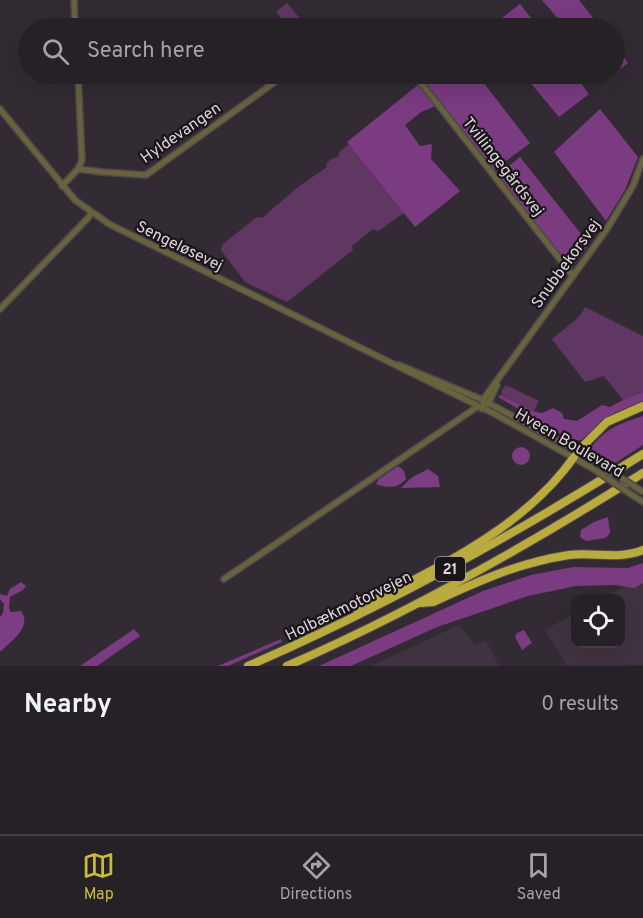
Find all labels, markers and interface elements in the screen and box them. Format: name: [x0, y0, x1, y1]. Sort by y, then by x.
search box: [18, 18, 625, 84]
icon: search: [39, 35, 72, 68]
text: Search here: [87, 38, 205, 65]
street label: Hyldevangen: [137, 99, 225, 169]
street label: Tvillingegårdsvej: [457, 114, 547, 221]
street label: Snubbekorsvej: [528, 216, 606, 313]
street label: Sengeløsevej: [132, 217, 226, 276]
street label: Hveen Boulevard: [511, 405, 627, 483]
road number: 21: [435, 557, 465, 581]
street label: Holbækmotorvejen: [282, 568, 415, 646]
map controls: [571, 594, 625, 648]
button: locate: [571, 594, 625, 648]
text: Nearby: [24, 689, 112, 722]
text: 0 results: [541, 692, 619, 718]
tab: Map: [82, 849, 115, 905]
tab: Directions: [280, 849, 352, 905]
tab: Saved: [517, 849, 561, 905]

